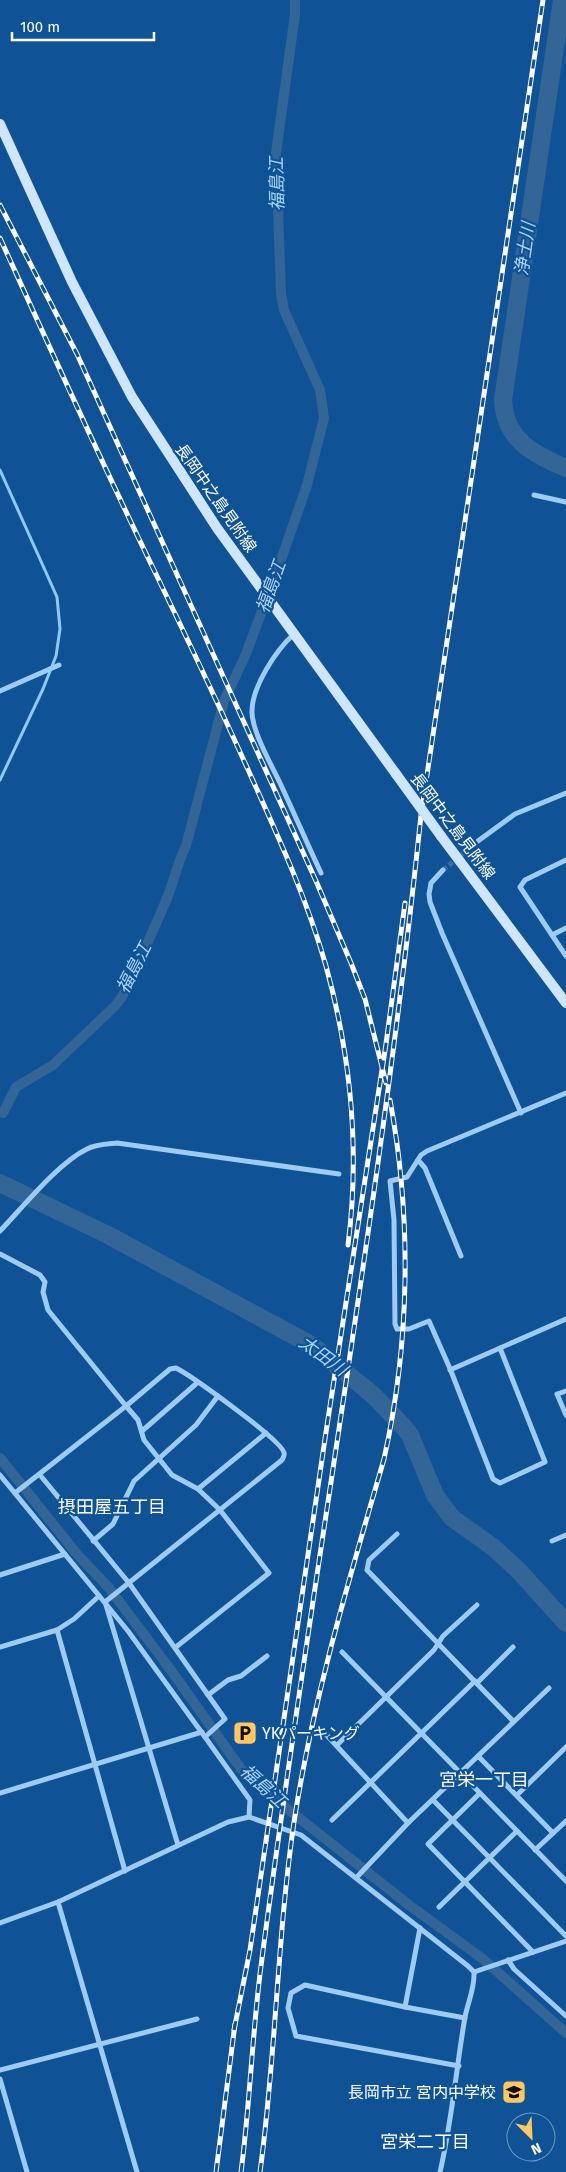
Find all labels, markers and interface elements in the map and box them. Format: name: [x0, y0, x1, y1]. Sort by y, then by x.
scale bar: [12, 10, 155, 42]
text: 100 m: [20, 18, 60, 36]
water label: 福島江: [265, 155, 288, 211]
water label: 浄土川: [510, 219, 540, 277]
street label: 長岡中之島見附線: [172, 440, 260, 556]
water label: 福島江: [251, 556, 291, 616]
street label: 長岡中之島見附線: [407, 769, 499, 883]
water label: 福島江: [112, 937, 157, 997]
water label: 太田川: [295, 1331, 353, 1382]
district label: 摂田屋五丁目: [58, 1496, 166, 1518]
parking icon: YKパーキング: [232, 1720, 258, 1746]
place label: YKパーキング: [262, 1724, 360, 1743]
water label: 福島江: [236, 1760, 292, 1814]
district label: 宮栄一丁目: [439, 1769, 529, 1791]
school or university icon: 長岡市立 宮内中学校: [501, 2079, 527, 2105]
place label: 長岡市立 宮内中学校: [348, 2083, 496, 2102]
north arrow: [506, 2112, 556, 2162]
district label: 宮栄二丁目: [380, 2131, 470, 2153]
text: N: [528, 2139, 544, 2158]

